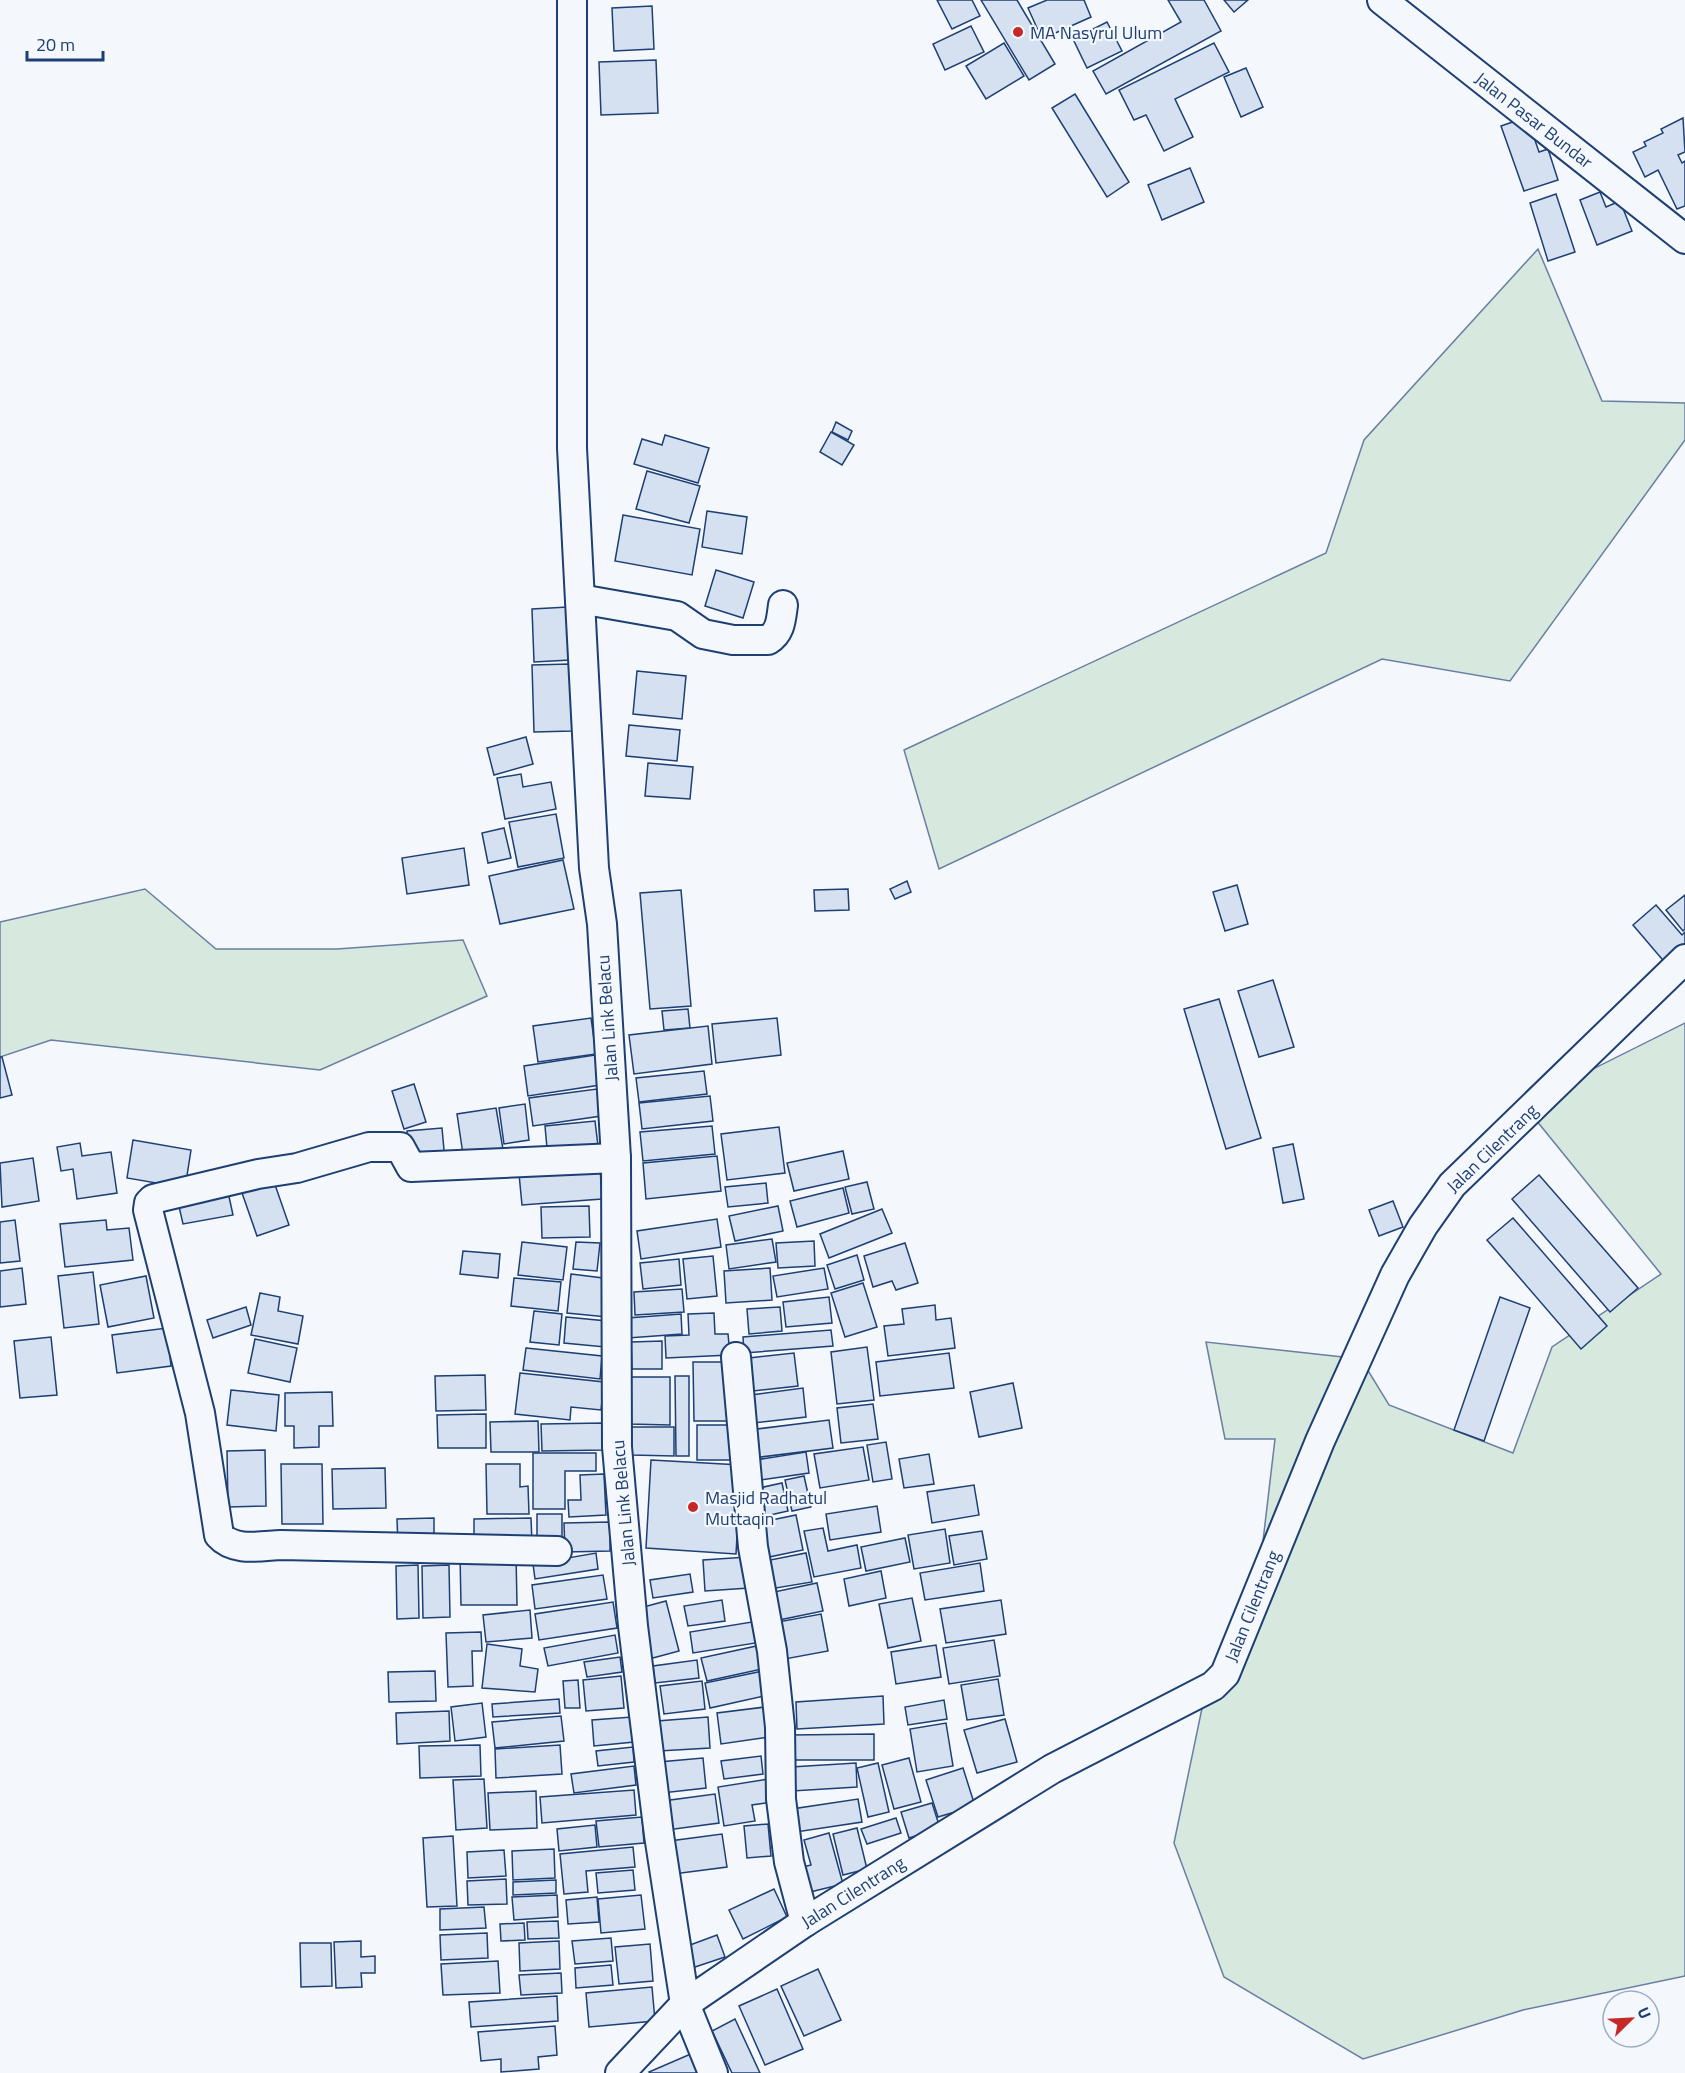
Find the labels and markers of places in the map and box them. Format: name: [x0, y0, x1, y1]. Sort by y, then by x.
place label: MA Nasyrul Ulum: [1030, 19, 1162, 46]
marker: MA Nasyrul Ulum: [1011, 25, 1025, 39]
place label: Masjid Radhatul Muttaqin: [705, 1484, 827, 1532]
marker: Masjid Radhatul Muttaqin: [686, 1500, 700, 1514]

